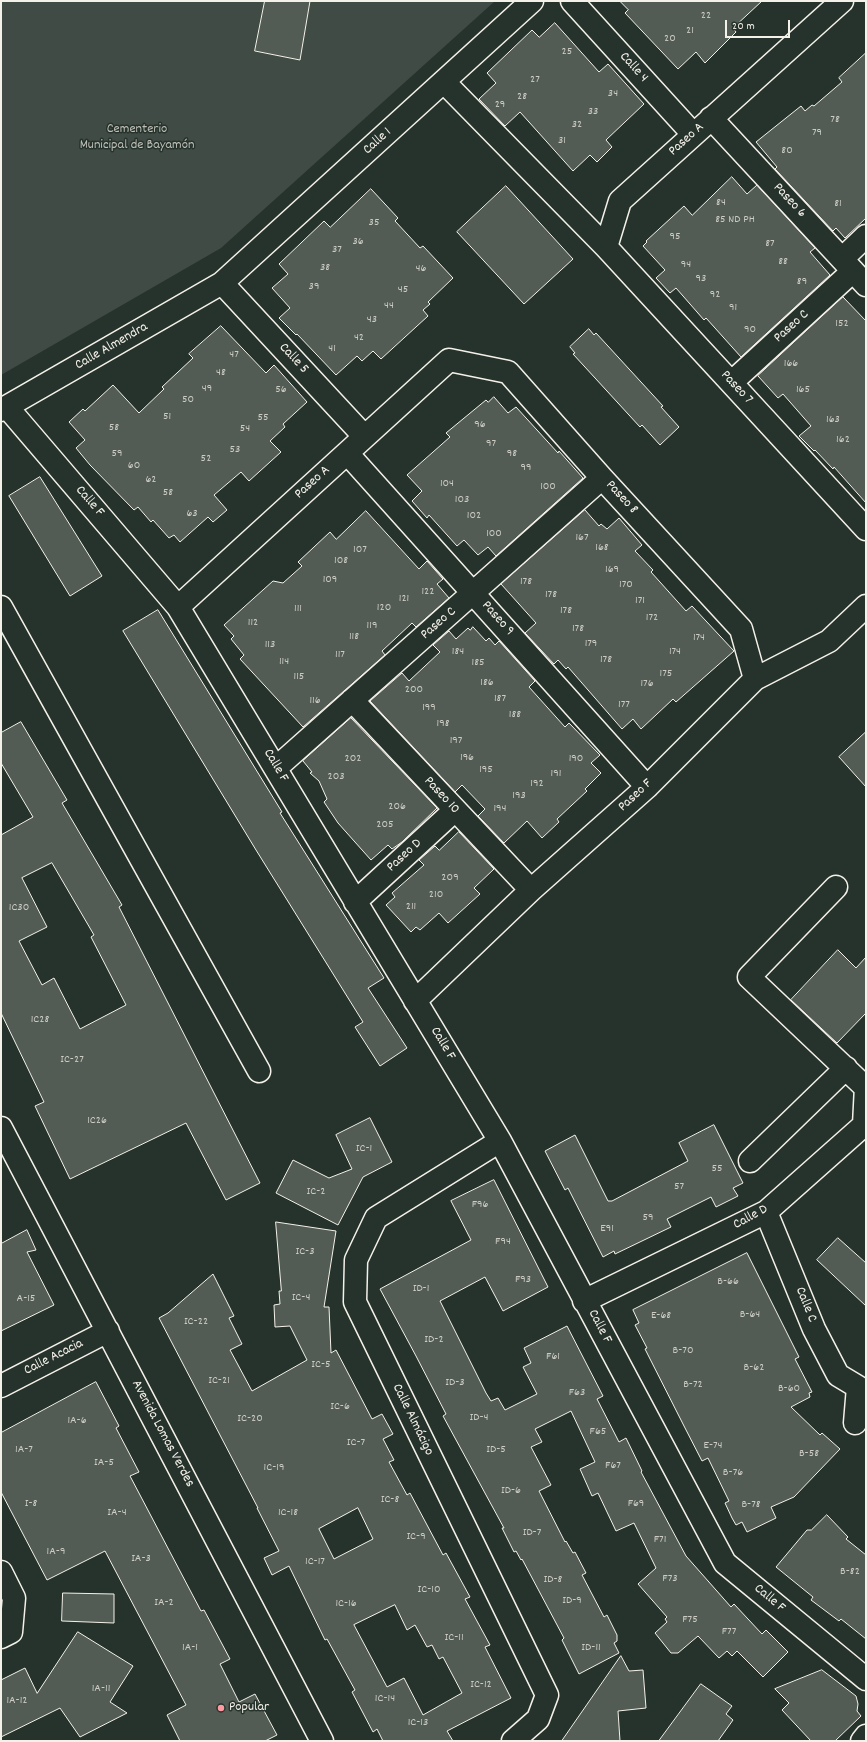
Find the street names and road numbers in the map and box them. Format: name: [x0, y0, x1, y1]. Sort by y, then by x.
street label: Calle 4: [615, 49, 651, 87]
street label: Paseo A: [666, 120, 708, 160]
street label: Calle 1: [360, 125, 396, 159]
street label: Paseo 6: [769, 180, 809, 222]
street label: Paseo C: [771, 307, 813, 347]
street label: Calle Almendra: [73, 319, 151, 375]
street label: Calle 5: [275, 340, 311, 378]
street label: Paseo 7: [716, 368, 756, 408]
street label: Paseo A: [292, 463, 334, 503]
street label: Paseo 8: [601, 478, 641, 518]
street label: Calle F: [71, 483, 107, 521]
street label: Paseo 9: [477, 598, 517, 640]
street label: Paseo C: [418, 604, 460, 644]
street label: Calle F: [259, 746, 291, 786]
street label: Paseo 10: [419, 774, 463, 818]
street label: Paseo F: [615, 776, 657, 816]
street label: Paseo D: [384, 836, 426, 876]
street label: Calle F: [426, 1024, 458, 1064]
street label: Calle D: [731, 1202, 771, 1234]
street label: Calle C: [790, 1285, 820, 1325]
street label: Calle F: [583, 1307, 615, 1347]
street label: Calle Acacia: [22, 1336, 86, 1380]
street label: Avenida Lomas Verdes: [127, 1378, 197, 1490]
street label: Calle Almácigo: [387, 1381, 437, 1459]
street label: Calle F: [750, 1581, 788, 1617]

